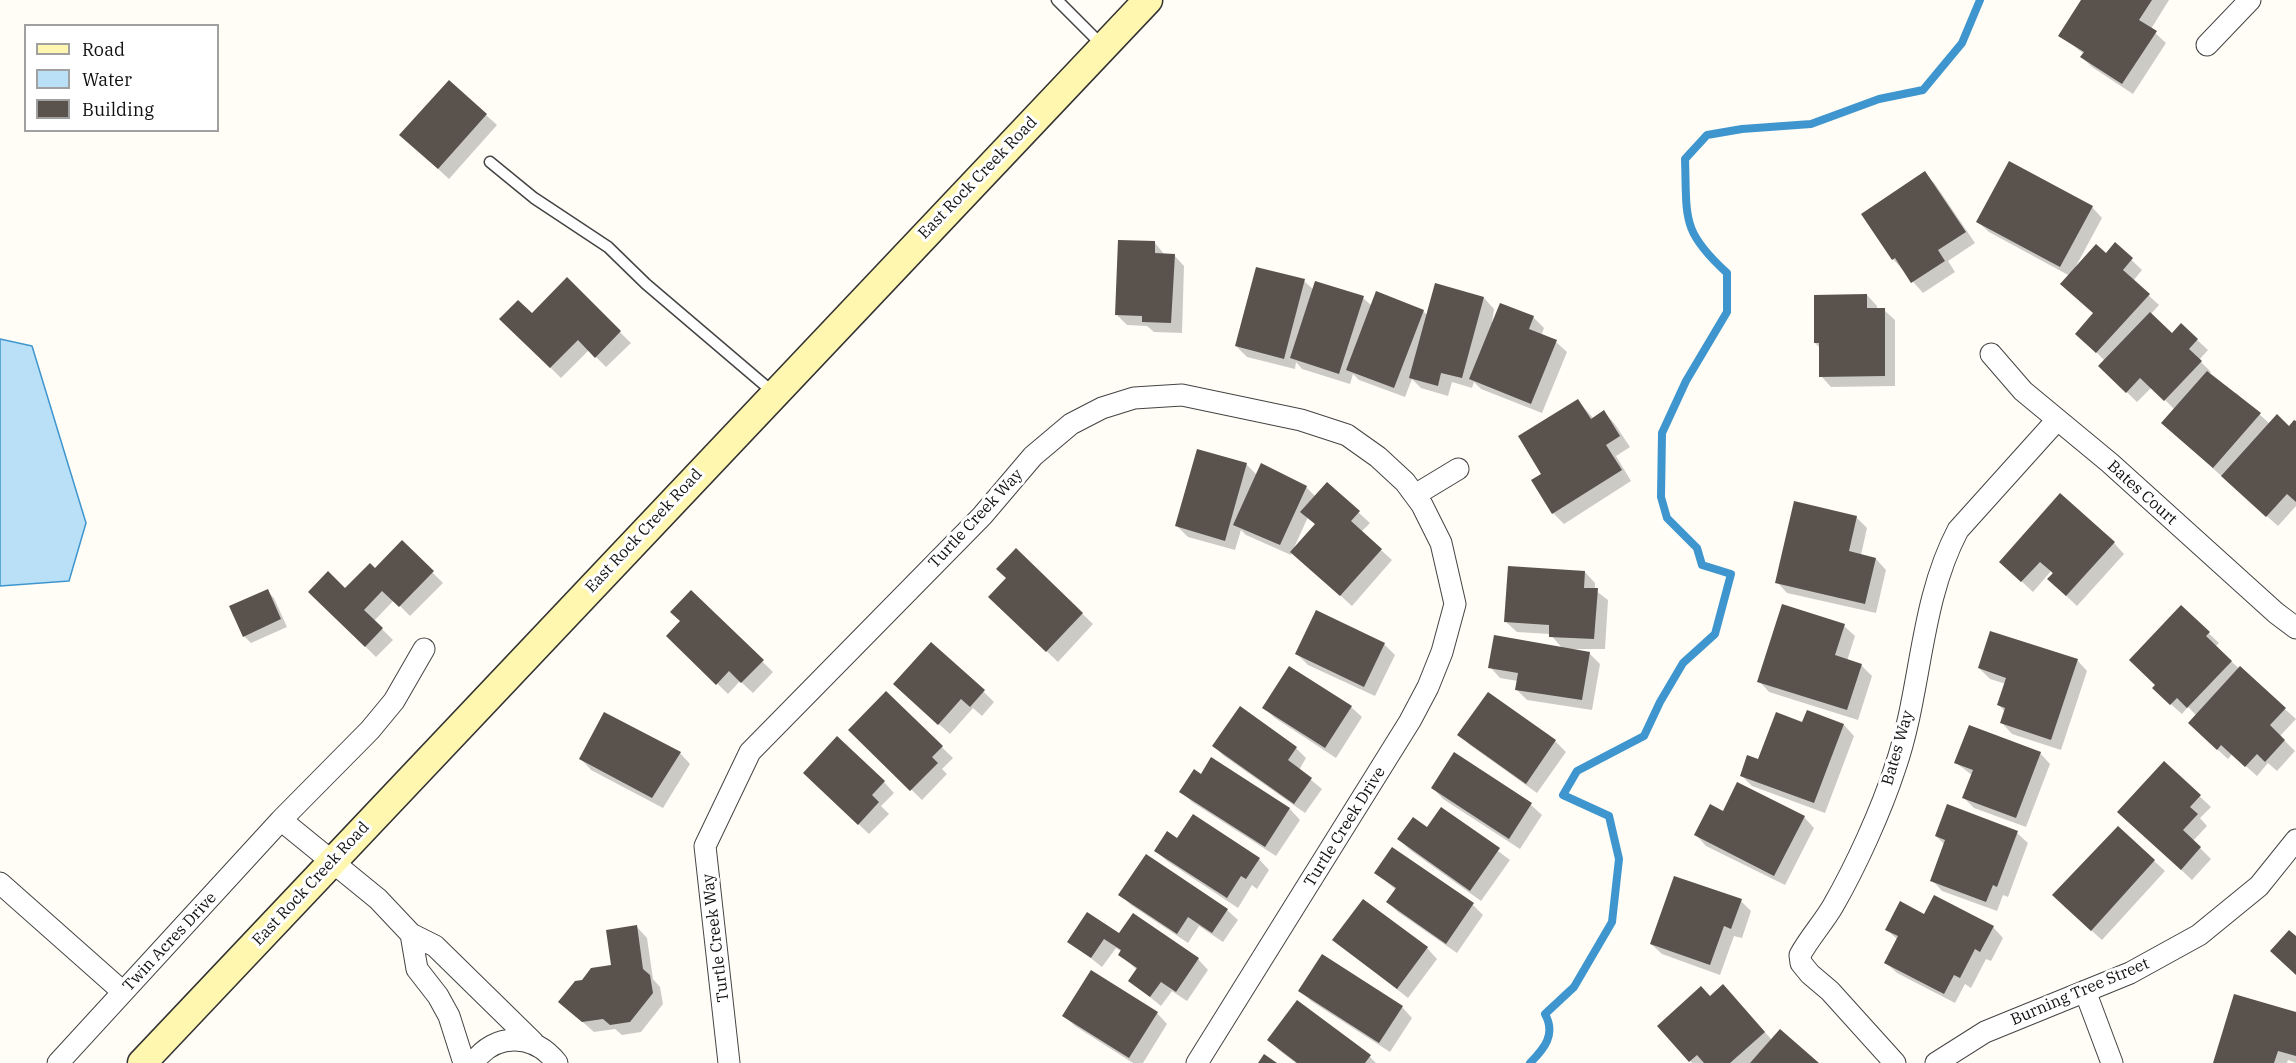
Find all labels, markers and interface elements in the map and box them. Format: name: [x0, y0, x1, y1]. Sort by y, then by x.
legend: [24, 24, 219, 132]
text: Road: [82, 38, 125, 61]
text: Water: [82, 68, 132, 91]
text: Building: [82, 98, 154, 121]
street label: East Rock Creek Road: [915, 113, 1041, 243]
street label: Bates Court: [2103, 457, 2181, 529]
street label: East Rock Creek Road: [582, 465, 706, 597]
street label: Turtle Creek Way: [925, 465, 1027, 573]
street label: Bates Way: [1878, 708, 1918, 788]
street label: Turtle Creek Drive: [1300, 763, 1390, 891]
street label: East Rock Creek Road: [249, 818, 373, 950]
street label: Turtle Creek Way: [699, 873, 733, 1003]
street label: Twin Acres Drive: [119, 888, 221, 996]
street label: Burning Tree Street: [2008, 954, 2152, 1030]

